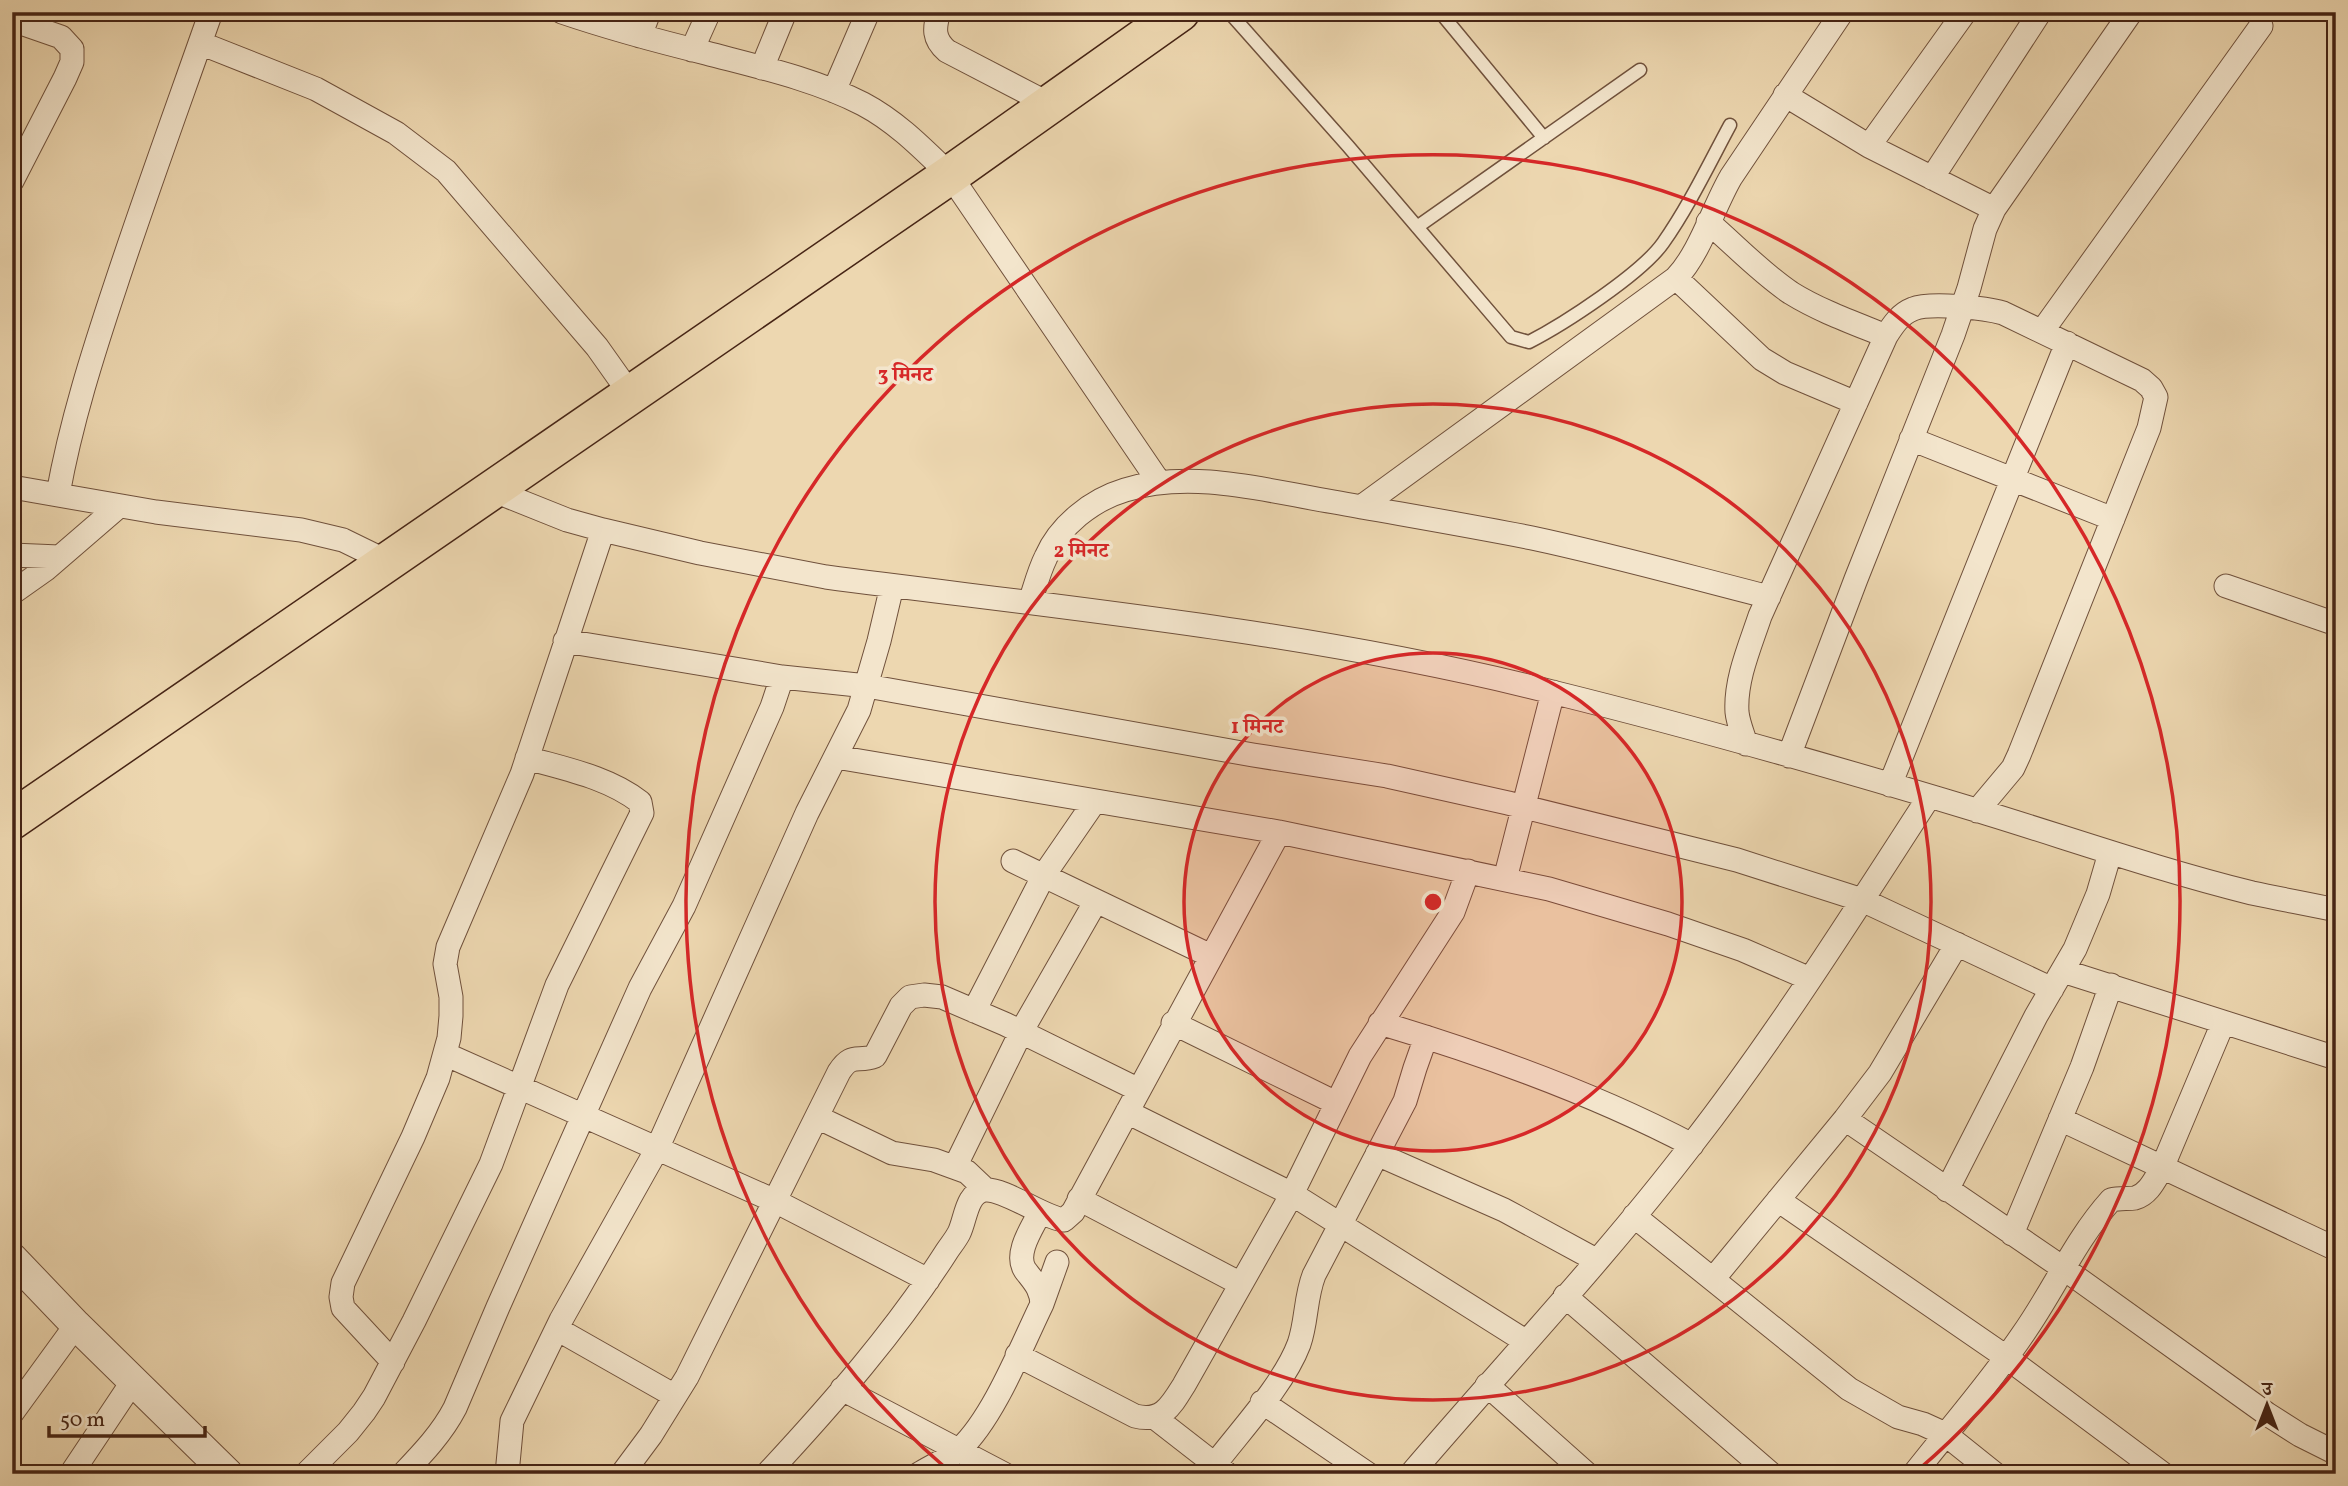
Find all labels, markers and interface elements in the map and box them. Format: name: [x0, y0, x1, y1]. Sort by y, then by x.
text: 3 मिनट: [878, 361, 934, 390]
text: 2 मिनट: [1054, 537, 1110, 566]
text: 1 मिनट: [1231, 713, 1285, 742]
centre of rings: [1421, 890, 1445, 914]
north arrow: [2232, 1370, 2302, 1440]
text: उ: [2260, 1377, 2273, 1403]
scale bar: [49, 1395, 205, 1439]
text: 50 m: [60, 1406, 105, 1435]

